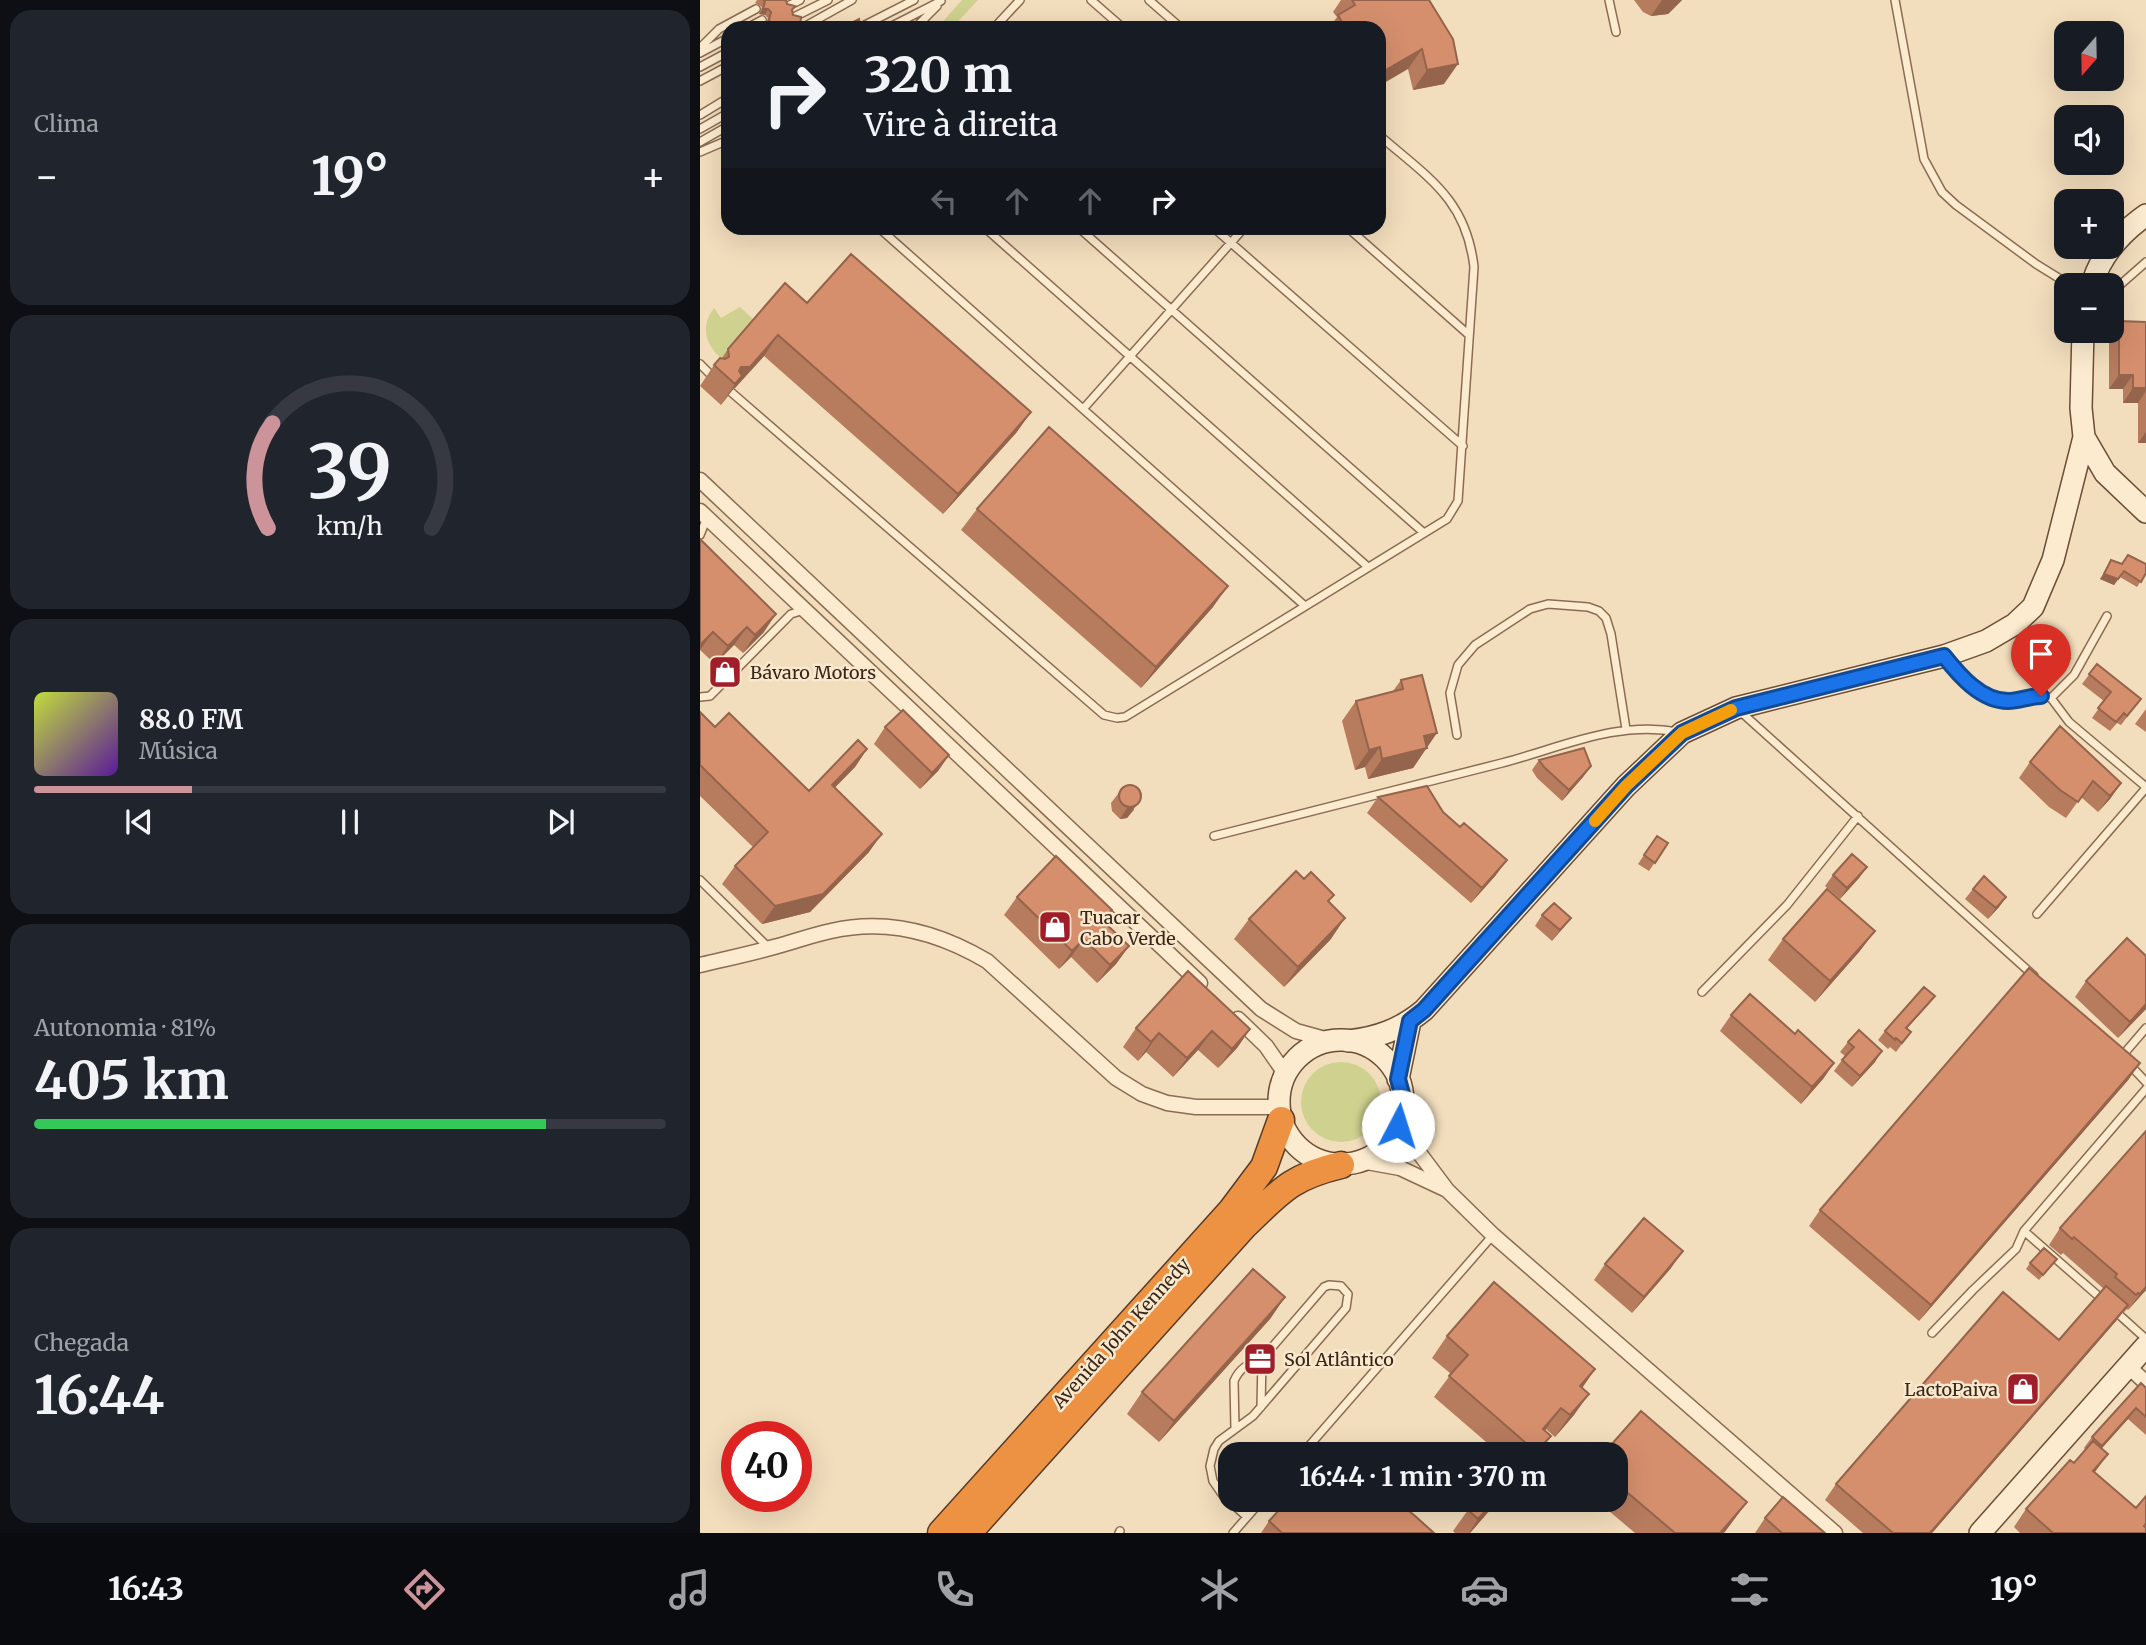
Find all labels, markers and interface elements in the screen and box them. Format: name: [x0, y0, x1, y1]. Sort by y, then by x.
north arrow: [2054, 21, 2124, 91]
map controls: [2054, 21, 2124, 343]
text: 320 m: [864, 44, 1012, 105]
icon: right: [749, 49, 840, 140]
text: Vire à direita: [864, 105, 1058, 145]
button: sound: [2054, 105, 2124, 175]
text: Clima: [34, 109, 99, 138]
text: 19°: [311, 144, 389, 209]
text: −: [34, 153, 59, 200]
text: +: [641, 153, 666, 200]
icon: left: [925, 182, 963, 220]
icon: ahead: [998, 182, 1036, 220]
icon: ahead: [1071, 182, 1109, 220]
icon: right: [1144, 182, 1182, 220]
button: +: [2054, 189, 2124, 259]
button: −: [2054, 273, 2124, 343]
text: 39: [308, 426, 392, 518]
text: km/h: [317, 510, 383, 542]
pin: [2011, 624, 2071, 696]
icon: arrive: [2022, 635, 2060, 673]
shop icon: Bávaro Motors: [706, 653, 744, 691]
place label: Bávaro Motors: [750, 661, 876, 684]
text: 88.0 FM: [139, 703, 243, 736]
text: Música: [139, 736, 218, 765]
icon: previous: [120, 803, 158, 841]
icon: pause: [331, 803, 369, 841]
icon: next: [542, 803, 580, 841]
place label: Tuacar Cabo Verde: [1080, 906, 1176, 950]
shop icon: Tuacar Cabo Verde: [1036, 908, 1074, 946]
text: Autonomia · 81%: [34, 1013, 216, 1042]
text: 405 km: [34, 1048, 229, 1113]
position arrow: [1361, 1089, 1435, 1163]
street label: Avenida John Kennedy: [1047, 1253, 1195, 1414]
text: Chegada: [34, 1328, 129, 1357]
office icon: Sol Atlântico: [1241, 1340, 1279, 1378]
place label: Sol Atlântico: [1284, 1348, 1394, 1371]
text: 16:44: [34, 1363, 164, 1428]
shop icon: LactoPaiva: [2004, 1370, 2042, 1408]
place label: LactoPaiva: [1904, 1378, 1998, 1401]
speed limit sign: 40: [721, 1421, 812, 1512]
text: 16:44 · 1 min · 370 m: [1299, 1460, 1547, 1493]
icon: directions: [400, 1565, 449, 1614]
icon: music: [665, 1565, 714, 1614]
icon: phone: [930, 1565, 979, 1614]
icon: climate: [1195, 1565, 1244, 1614]
icon: car: [1460, 1565, 1509, 1614]
icon: filters: [1725, 1565, 1774, 1614]
text: 16:43: [108, 1569, 184, 1609]
text: 19°: [1990, 1569, 2038, 1609]

